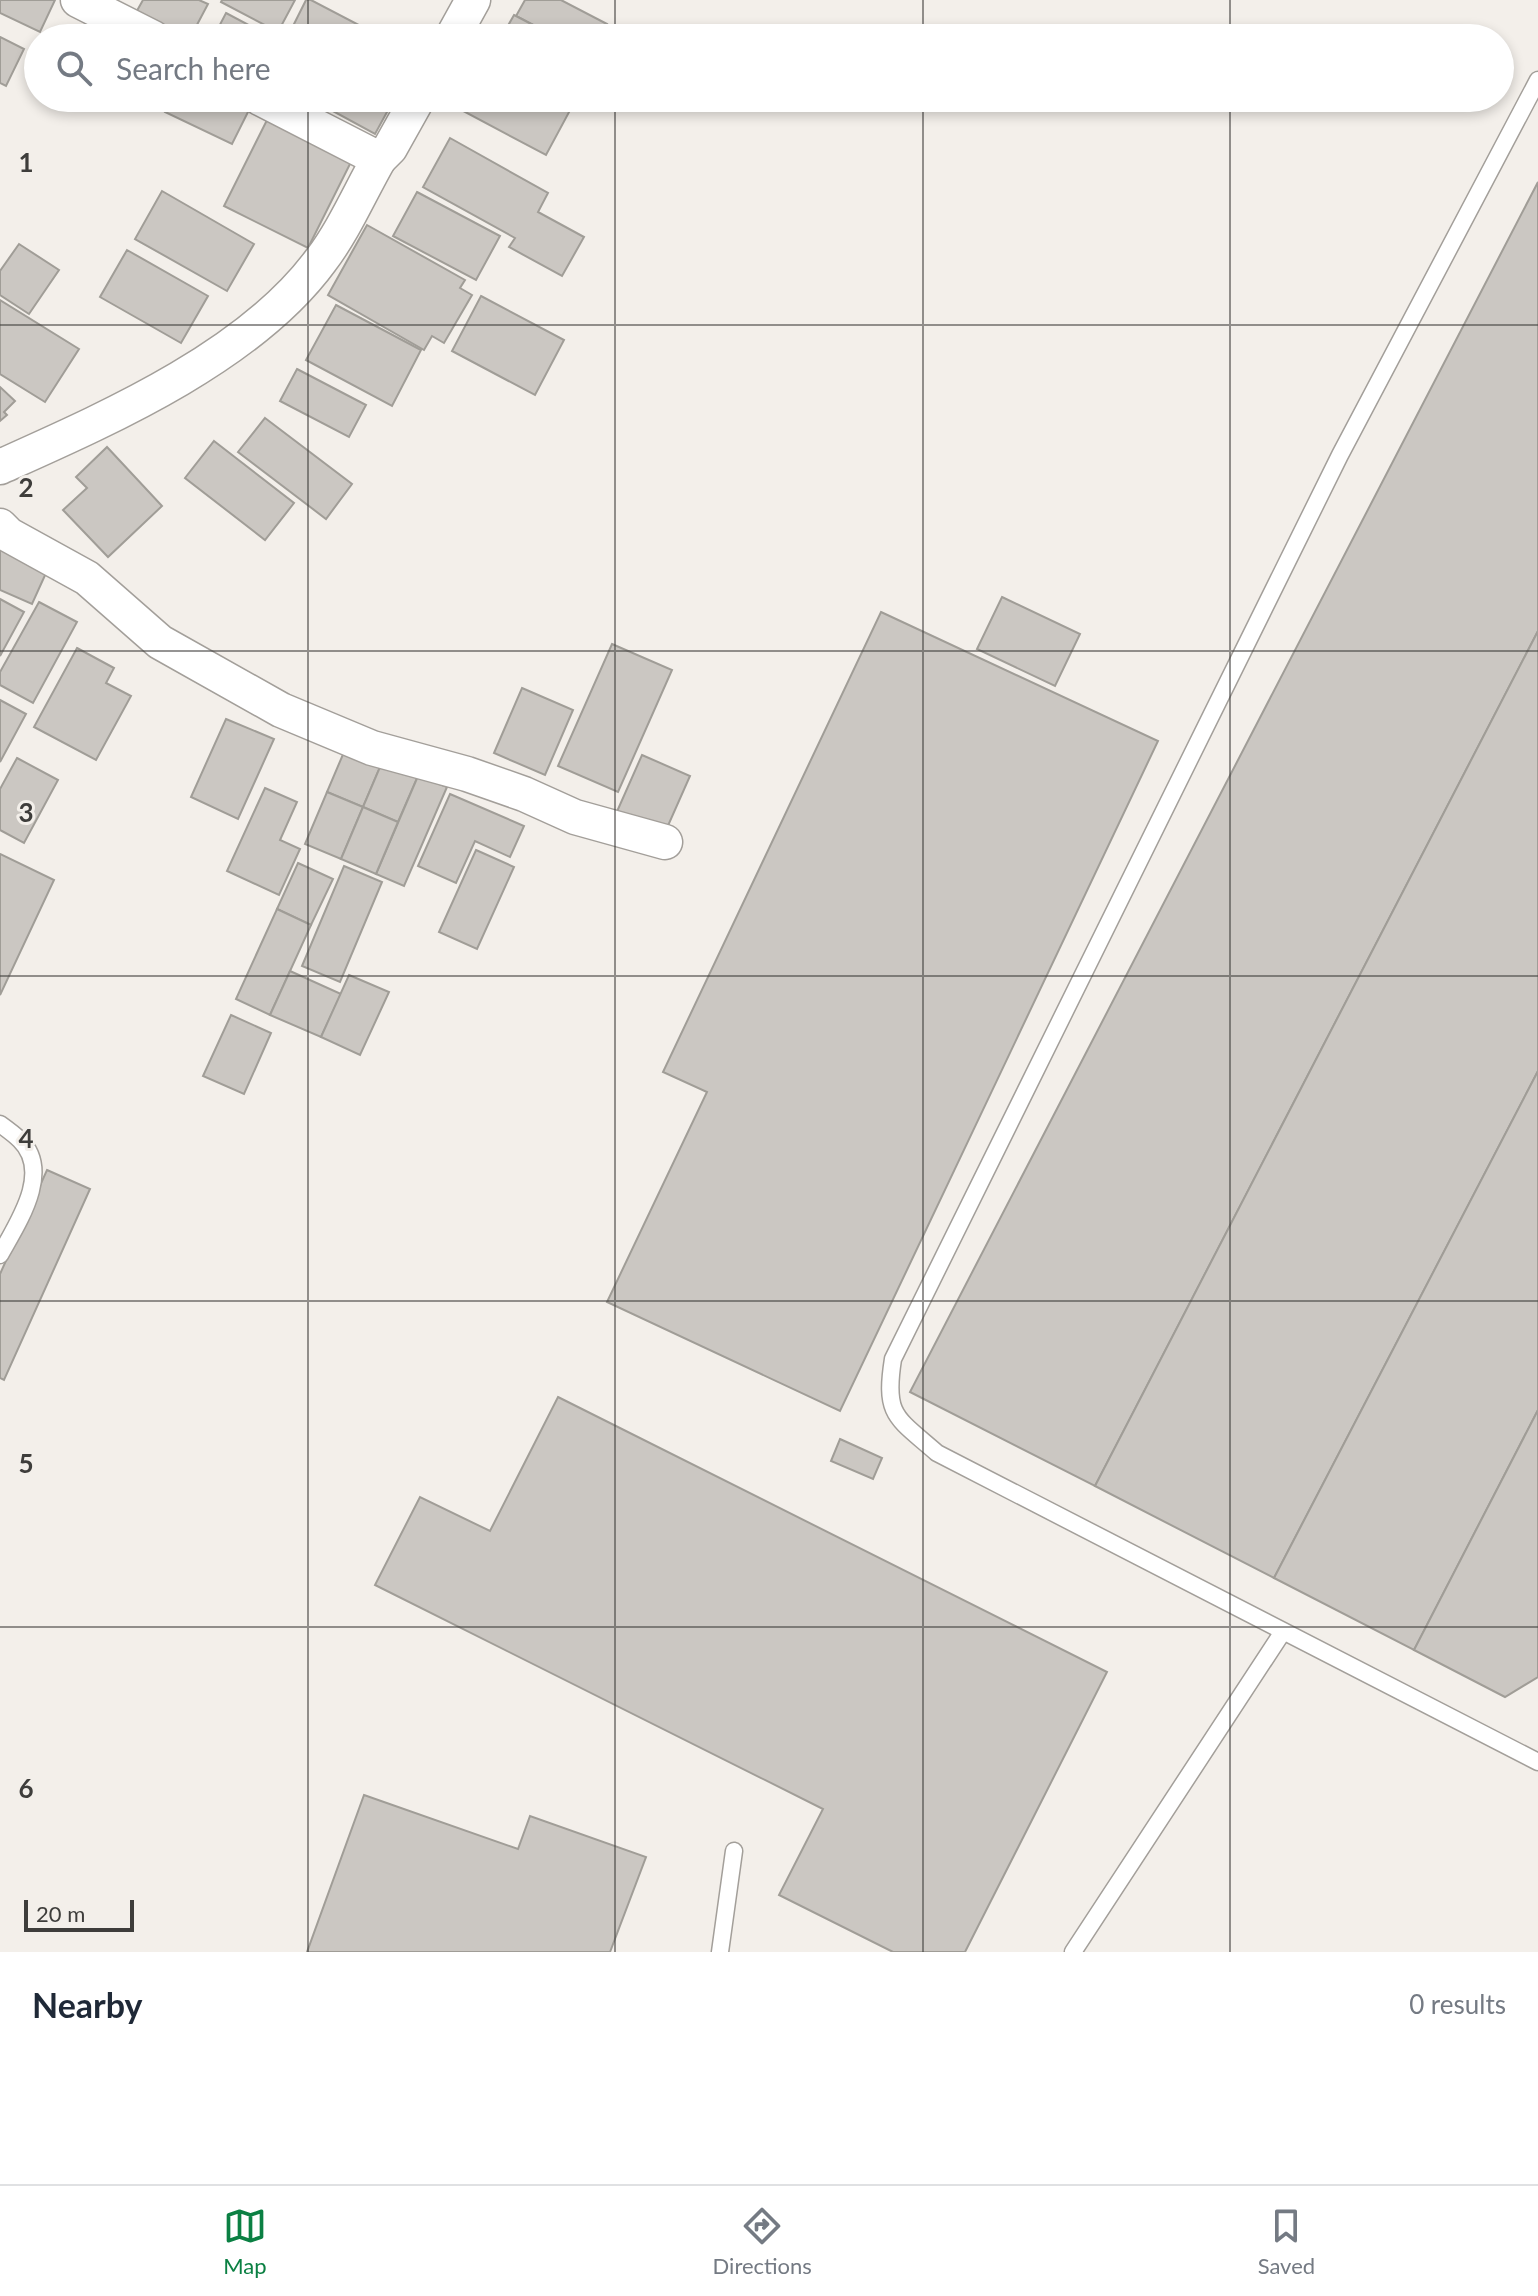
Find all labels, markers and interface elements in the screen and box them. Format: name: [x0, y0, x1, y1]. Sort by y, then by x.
search box: [24, 24, 1514, 112]
icon: search: [52, 46, 96, 90]
text: Search here: [116, 50, 271, 86]
text: 1: [18, 146, 34, 178]
text: 2: [18, 471, 34, 503]
text: 3: [18, 796, 34, 828]
text: 4: [18, 1122, 34, 1154]
text: 5: [18, 1447, 34, 1479]
text: 6: [18, 1772, 34, 1804]
scale bar: [24, 1896, 134, 1932]
text: 20 m: [36, 1900, 85, 1927]
text: Nearby: [32, 1984, 143, 2025]
text: 0 results: [1409, 1988, 1506, 2020]
tab: Map: [223, 2204, 267, 2279]
tab: Directions: [713, 2204, 812, 2279]
tab: Saved: [1258, 2204, 1315, 2279]

